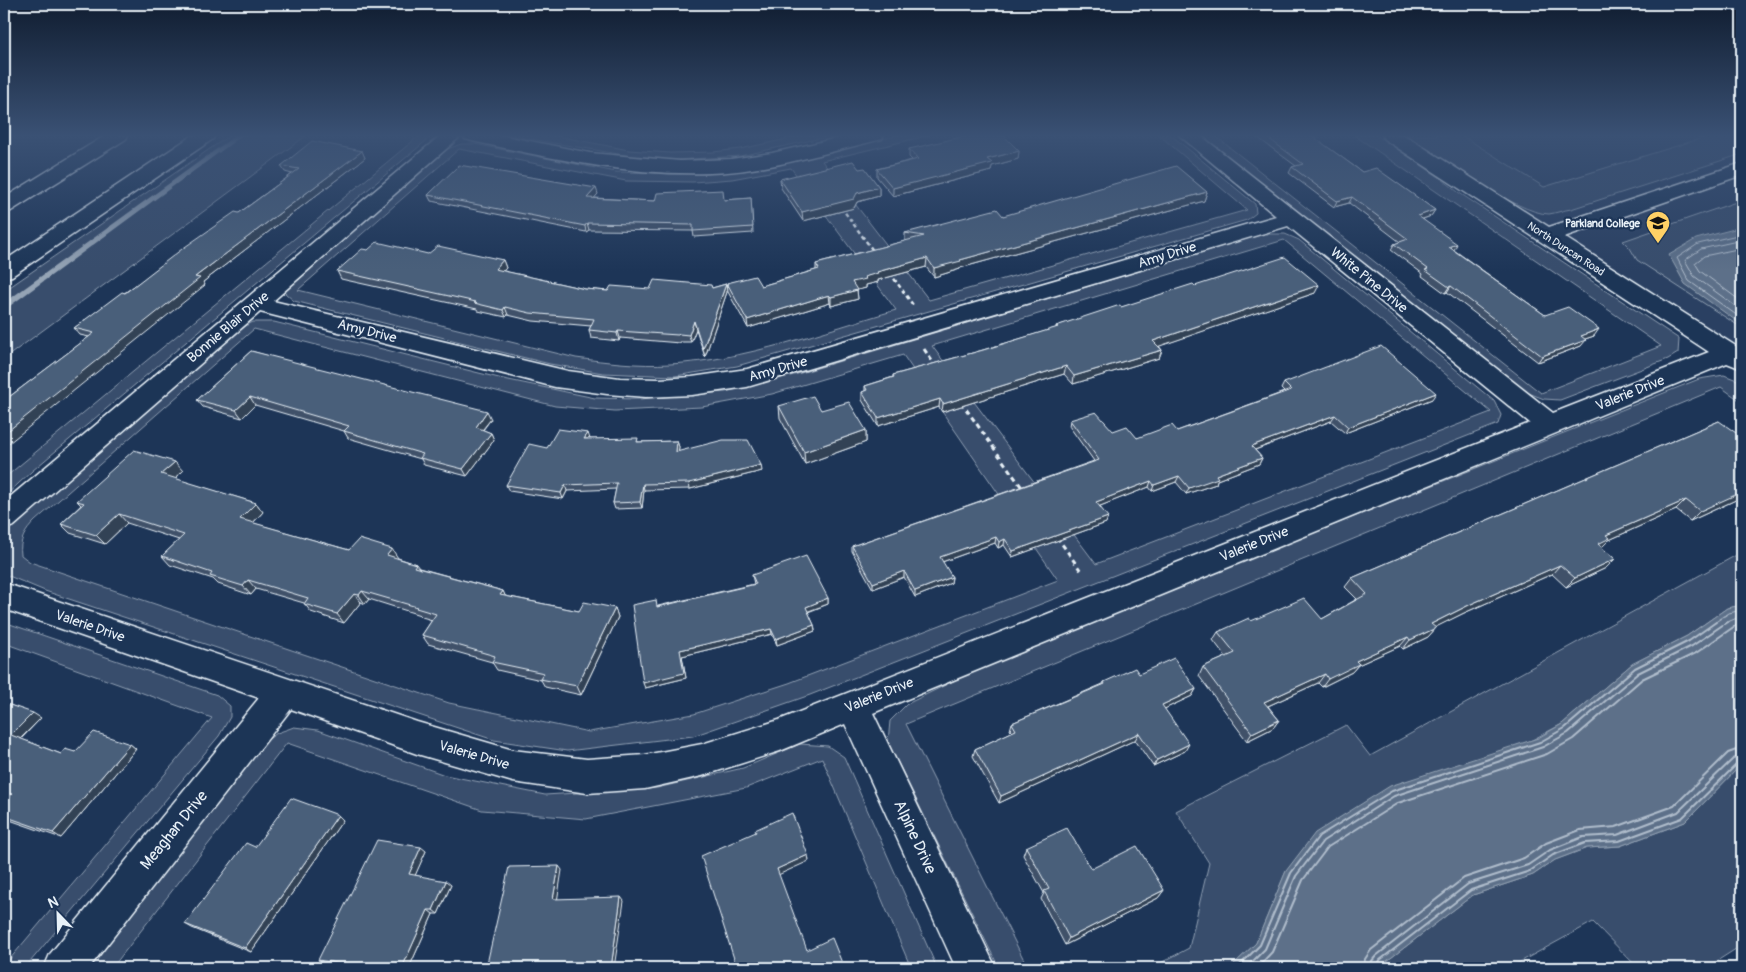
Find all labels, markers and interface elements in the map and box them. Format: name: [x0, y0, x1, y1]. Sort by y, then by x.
school or university icon: Parkland College: [1645, 210, 1671, 244]
place label: Parkland College: [1565, 217, 1641, 230]
street label: North Duncan Road: [1525, 219, 1607, 279]
street label: Amy Drive: [1136, 238, 1198, 272]
street label: White Pine Drive: [1327, 244, 1411, 316]
street label: Bonnie Blair Drive: [184, 288, 273, 366]
street label: Amy Drive: [336, 315, 398, 347]
street label: Amy Drive: [747, 353, 809, 385]
street label: Valerie Drive: [1593, 372, 1667, 414]
street label: Valerie Drive: [1217, 523, 1291, 565]
street label: Valerie Drive: [53, 606, 127, 646]
street label: Valerie Drive: [842, 674, 916, 716]
street label: Valerie Drive: [437, 737, 511, 773]
street label: Meaghan Drive: [136, 786, 212, 874]
street label: Alpine Drive: [889, 797, 941, 877]
north arrow: [32, 890, 82, 940]
text: N: [45, 893, 61, 912]

